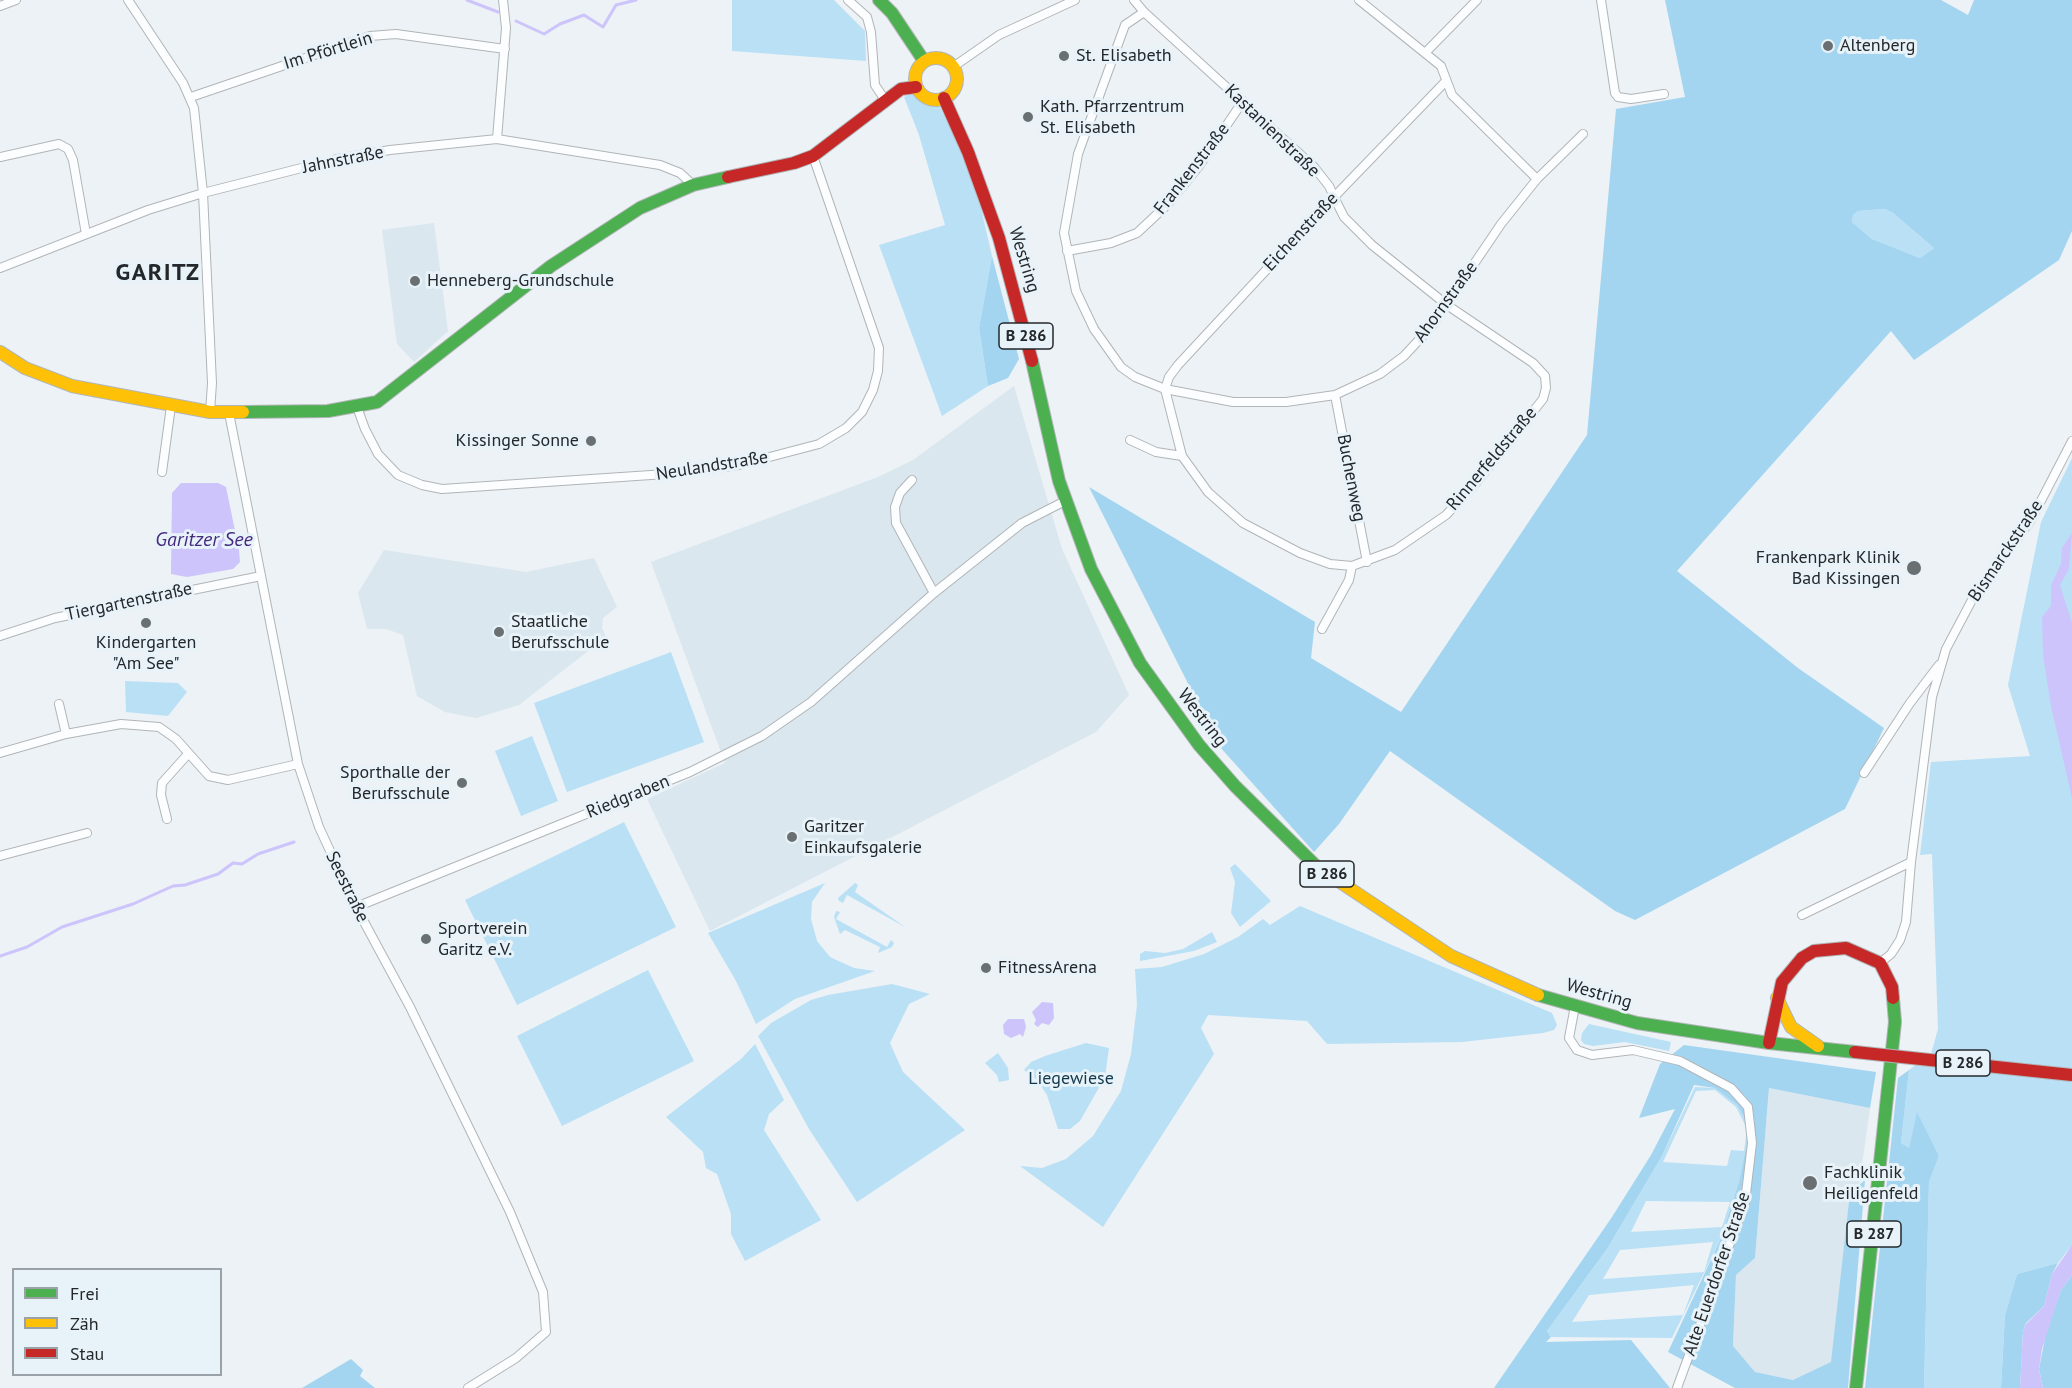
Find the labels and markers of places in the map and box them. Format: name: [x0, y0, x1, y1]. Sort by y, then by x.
place label: Altenberg: [1840, 35, 1915, 57]
marker: Altenberg: [1821, 39, 1835, 53]
place label: St. Elisabeth: [1076, 45, 1172, 67]
marker: St. Elisabeth: [1057, 49, 1071, 63]
place label: Kath. Pfarrzentrum St. Elisabeth: [1040, 96, 1184, 138]
marker: Kath. Pfarrzentrum St. Elisabeth: [1021, 110, 1035, 124]
place label: Henneberg-Grundschule: [427, 270, 614, 292]
marker: Henneberg-Grundschule: [408, 274, 422, 288]
place label: Kissinger Sonne: [456, 430, 579, 452]
marker: Kissinger Sonne: [584, 434, 598, 448]
place label: Frankenpark Klinik Bad Kissingen: [1756, 547, 1900, 590]
marker: Frankenpark Klinik Bad Kissingen: [1905, 559, 1923, 577]
place label: Staatliche Berufsschule: [511, 611, 609, 654]
marker: Kindergarten "Am See": [139, 616, 153, 630]
marker: Staatliche Berufsschule: [492, 625, 506, 639]
place label: Kindergarten "Am See": [96, 632, 196, 674]
place label: Sporthalle der Berufsschule: [340, 762, 450, 804]
marker: Sporthalle der Berufsschule: [455, 776, 469, 790]
place label: Garitzer Einkaufsgalerie: [804, 816, 922, 858]
marker: Garitzer Einkaufsgalerie: [785, 830, 799, 844]
place label: Sportverein Garitz e.V.: [438, 918, 527, 960]
marker: Sportverein Garitz e.V.: [419, 932, 433, 946]
place label: FitnessArena: [998, 957, 1097, 979]
marker: FitnessArena: [979, 961, 993, 975]
place label: Fachklinik Heiligenfeld: [1824, 1162, 1918, 1204]
marker: Fachklinik Heiligenfeld: [1801, 1174, 1819, 1192]

